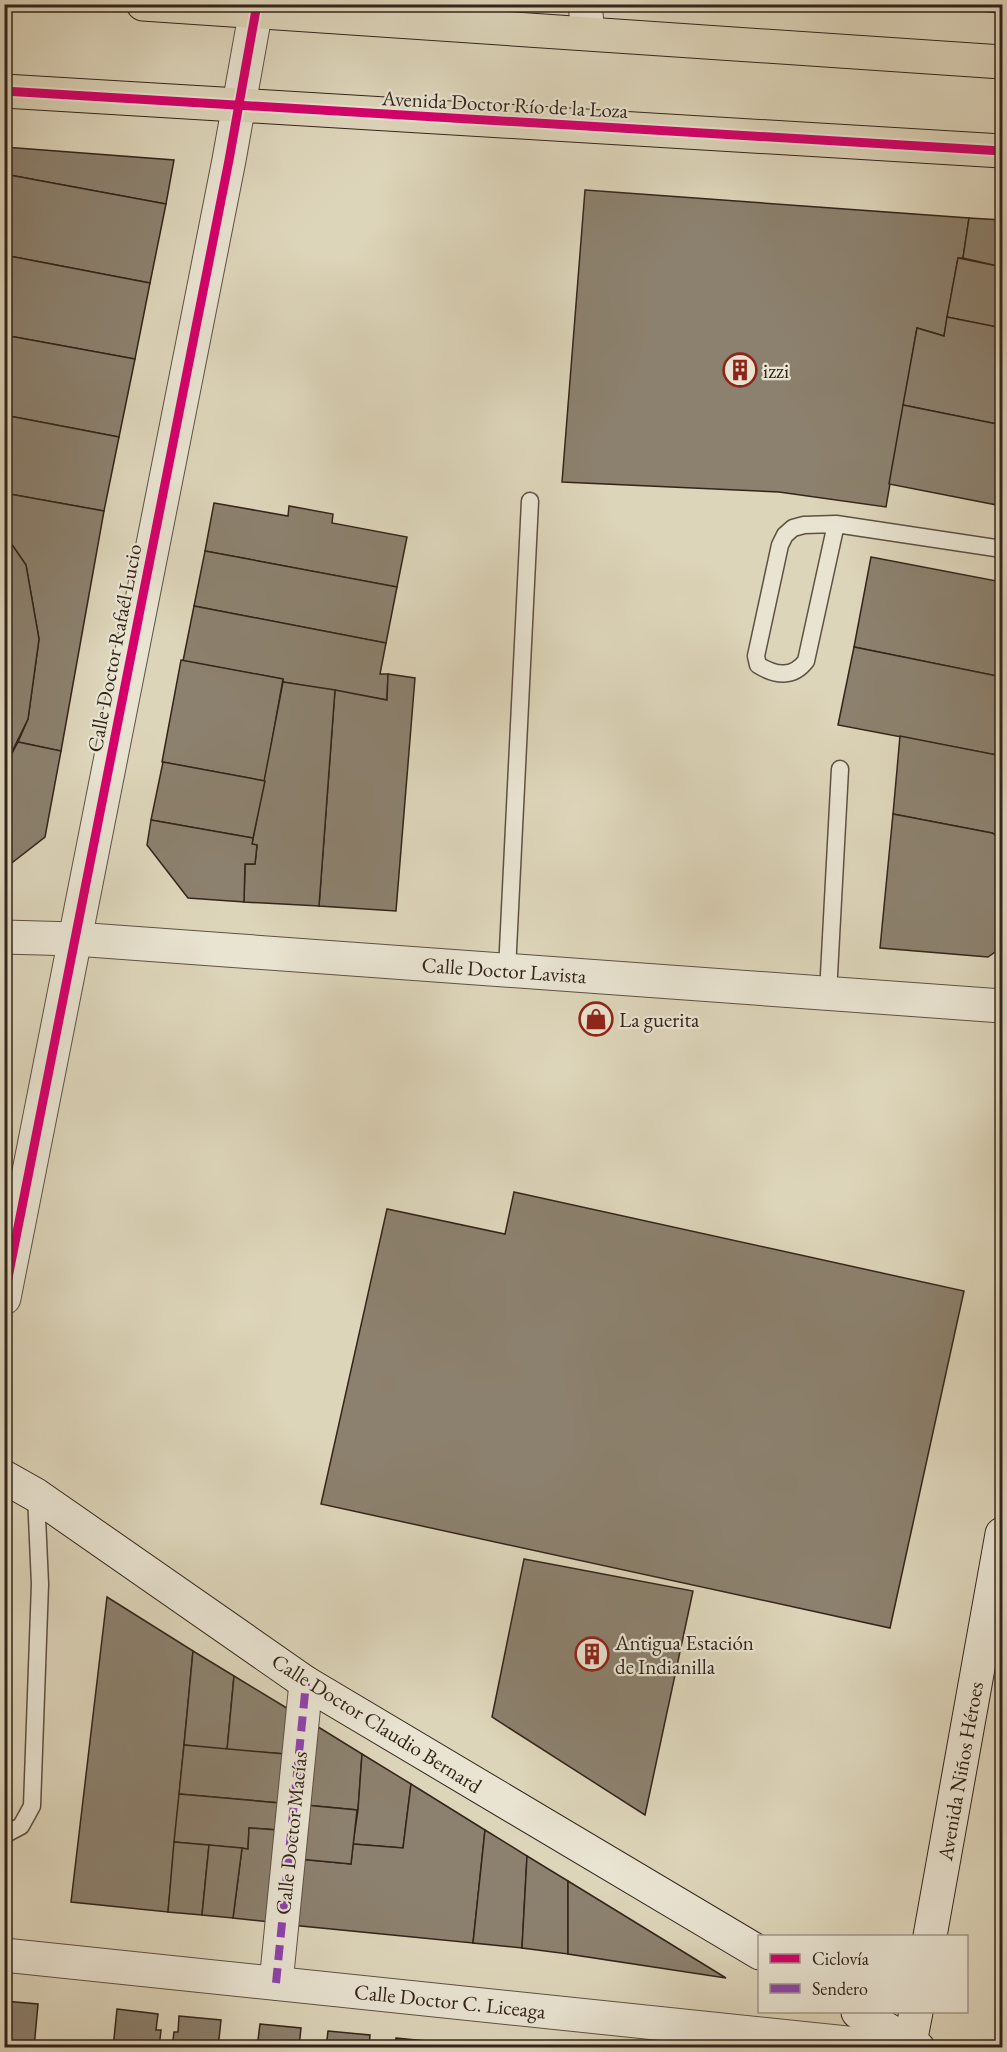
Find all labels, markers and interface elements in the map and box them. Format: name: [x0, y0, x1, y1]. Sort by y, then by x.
street label: Avenida Doctor Río de la Loza: [380, 84, 629, 124]
building icon: izzi: [722, 352, 758, 388]
place label: izzi: [763, 357, 789, 384]
street label: Calle Doctor Rafaél Lucio: [81, 542, 147, 754]
street label: Calle Doctor Lavista: [421, 951, 588, 989]
shop icon: La guerita: [578, 1001, 614, 1037]
place label: La guerita: [619, 1006, 700, 1033]
place label: Antigua Estación de Indianilla: [614, 1629, 754, 1680]
building icon: Antigua Estación de Indianilla: [574, 1636, 610, 1672]
street label: Calle Doctor Claudio Bernard: [267, 1647, 488, 1799]
street label: Avenida Niños Héroes: [931, 1679, 989, 1864]
street label: Calle Doctor Macías: [269, 1750, 313, 1916]
legend: [758, 1935, 968, 2013]
text: Ciclovía: [812, 1947, 870, 1970]
text: Sendero: [812, 1977, 868, 2000]
street label: Calle Doctor C. Liceaga: [353, 1978, 548, 2025]

